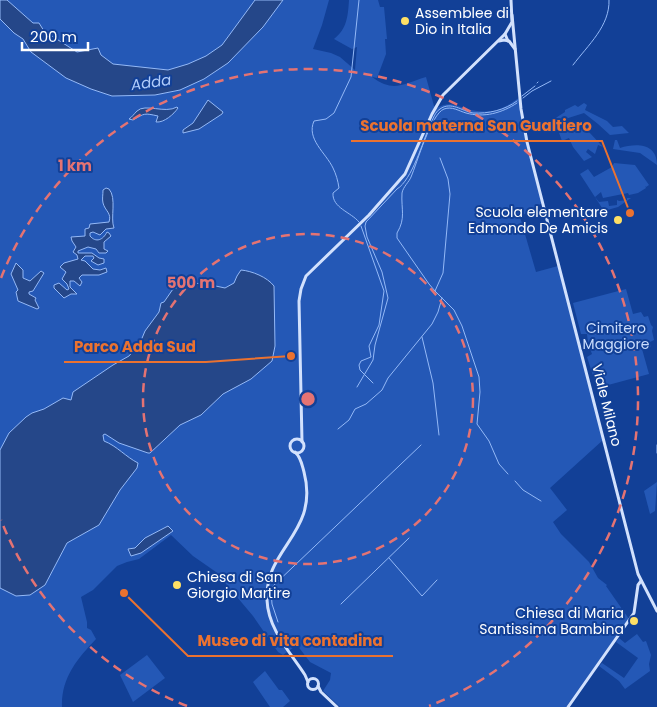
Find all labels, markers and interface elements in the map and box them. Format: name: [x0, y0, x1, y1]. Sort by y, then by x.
place label: Assemblee di Dio in Italia: [415, 3, 509, 39]
marker: Assemblee di Dio in Italia: [399, 15, 411, 27]
scale bar: [22, 20, 89, 52]
text: 200 m: [30, 26, 77, 47]
water label: Adda: [128, 69, 173, 95]
callout: Scuola materna San Gualtiero: [351, 111, 602, 141]
text: Scuola materna San Gualtiero: [360, 115, 592, 136]
text: 1 km: [58, 155, 92, 176]
place label: Scuola elementare Edmondo De Amicis: [468, 202, 608, 238]
marker: Scuola elementare Edmondo De Amicis: [612, 214, 624, 226]
text: 500 m: [167, 272, 215, 293]
park label: Cimitero Maggiore: [583, 318, 650, 354]
callout: Parco Adda Sud: [64, 332, 206, 362]
text: Parco Adda Sud: [74, 336, 196, 357]
street label: Viale Milano: [587, 362, 627, 448]
centre of rings: [299, 390, 317, 408]
place label: Chiesa di San Giorgio Martire: [187, 567, 291, 603]
marker: Chiesa di San Giorgio Martire: [171, 579, 183, 591]
place label: Chiesa di Maria Santissima Bambina: [479, 603, 624, 639]
marker: Chiesa di Maria Santissima Bambina: [628, 615, 640, 627]
callout: Museo di vita contadina: [188, 626, 393, 656]
text: Museo di vita contadina: [197, 630, 383, 651]

